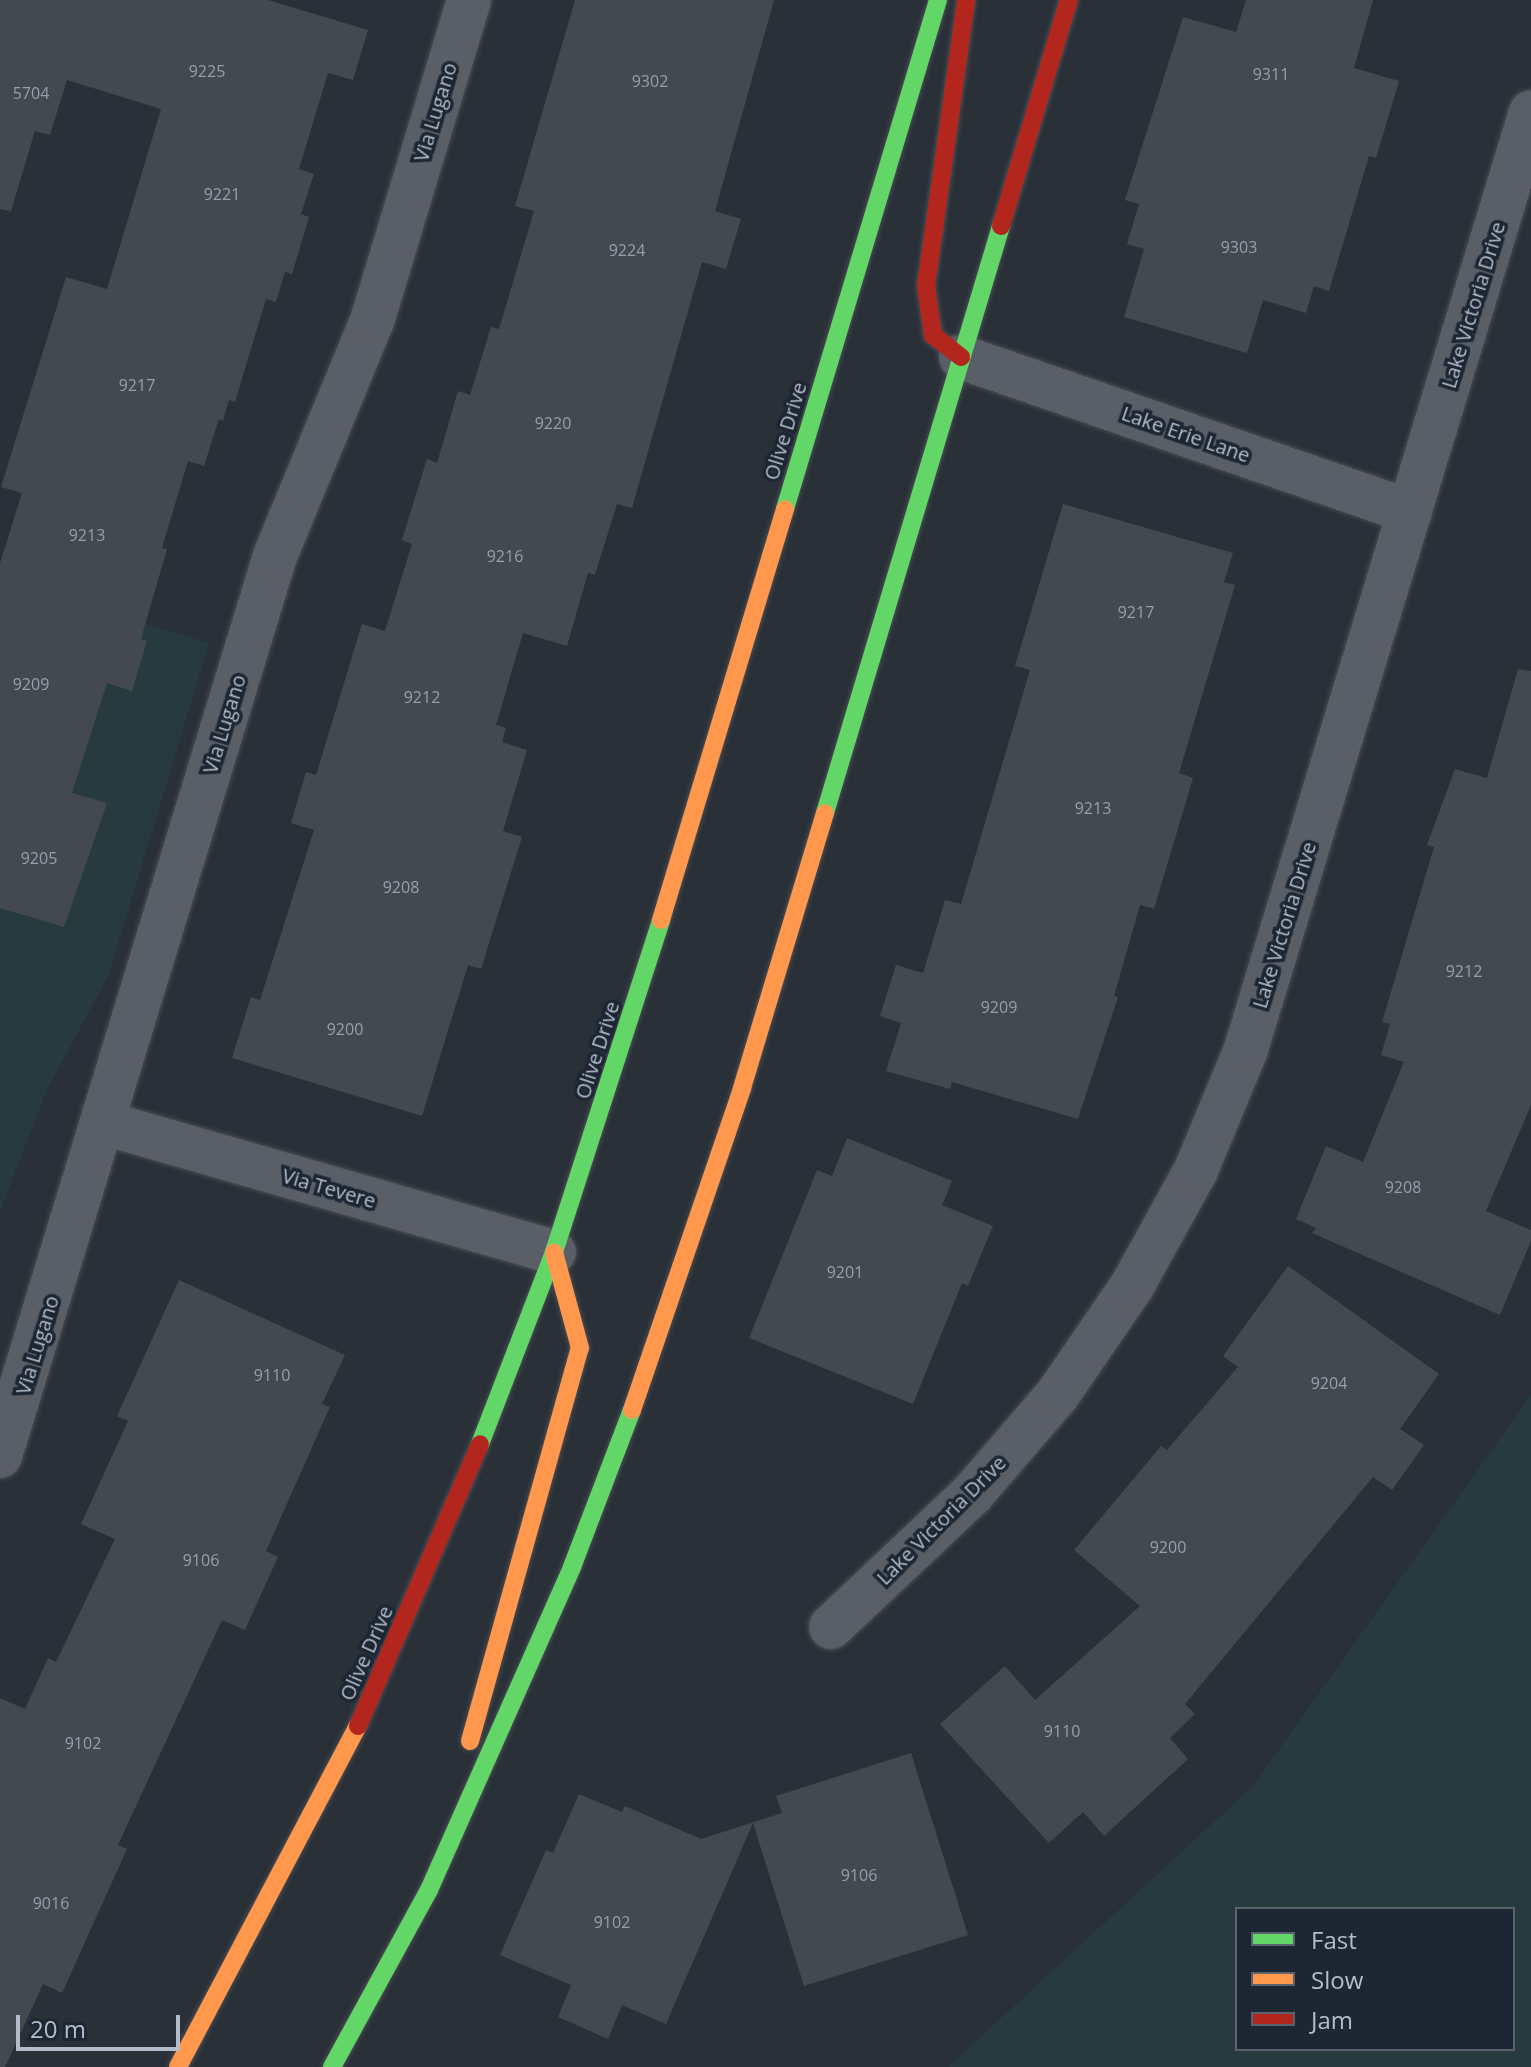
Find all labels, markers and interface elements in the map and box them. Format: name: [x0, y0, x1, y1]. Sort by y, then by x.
street label: Via Lugano: [409, 60, 461, 164]
house number: 9225: [189, 61, 225, 81]
house number: 9311: [1253, 64, 1289, 84]
house number: 9302: [632, 71, 668, 91]
house number: 5704: [13, 83, 49, 103]
house number: 9221: [204, 184, 240, 204]
street label: Lake Victoria Drive: [1436, 219, 1510, 391]
house number: 9303: [1221, 237, 1257, 257]
house number: 9224: [609, 240, 645, 260]
house number: 9217: [119, 375, 155, 395]
street label: Olive Drive: [759, 379, 811, 483]
street label: Lake Erie Lane: [1119, 401, 1253, 467]
house number: 9220: [535, 413, 571, 433]
house number: 9213: [69, 525, 105, 545]
house number: 9216: [487, 546, 523, 566]
house number: 9217: [1118, 602, 1154, 622]
street label: Via Lugano: [198, 672, 250, 776]
house number: 9209: [13, 674, 49, 694]
house number: 9212: [404, 687, 440, 707]
house number: 9213: [1075, 798, 1111, 818]
street label: Lake Victoria Drive: [1247, 839, 1321, 1011]
house number: 9205: [21, 848, 57, 868]
house number: 9208: [383, 877, 419, 897]
house number: 9212: [1446, 961, 1482, 981]
house number: 9209: [981, 997, 1017, 1017]
street label: Olive Drive: [570, 998, 624, 1102]
house number: 9200: [327, 1019, 363, 1039]
street label: Via Tevere: [279, 1163, 379, 1213]
house number: 9208: [1385, 1177, 1421, 1197]
house number: 9201: [827, 1262, 863, 1282]
street label: Via Lugano: [11, 1293, 63, 1397]
house number: 9110: [254, 1365, 290, 1385]
house number: 9204: [1311, 1373, 1347, 1393]
street label: Lake Victoria Drive: [871, 1450, 1011, 1590]
house number: 9200: [1150, 1537, 1186, 1557]
house number: 9106: [183, 1550, 219, 1570]
street label: Olive Drive: [334, 1602, 398, 1704]
house number: 9110: [1044, 1721, 1080, 1741]
house number: 9102: [65, 1733, 101, 1753]
house number: 9106: [841, 1865, 877, 1885]
house number: 9016: [33, 1893, 69, 1913]
legend: [1235, 1907, 1515, 2051]
house number: 9102: [594, 1912, 630, 1932]
text: Fast: [1311, 1923, 1357, 1956]
text: Slow: [1311, 1963, 1363, 1996]
scale bar: [20, 1999, 184, 2049]
text: Jam: [1311, 2003, 1353, 2036]
text: 20 m: [30, 2012, 86, 2045]

